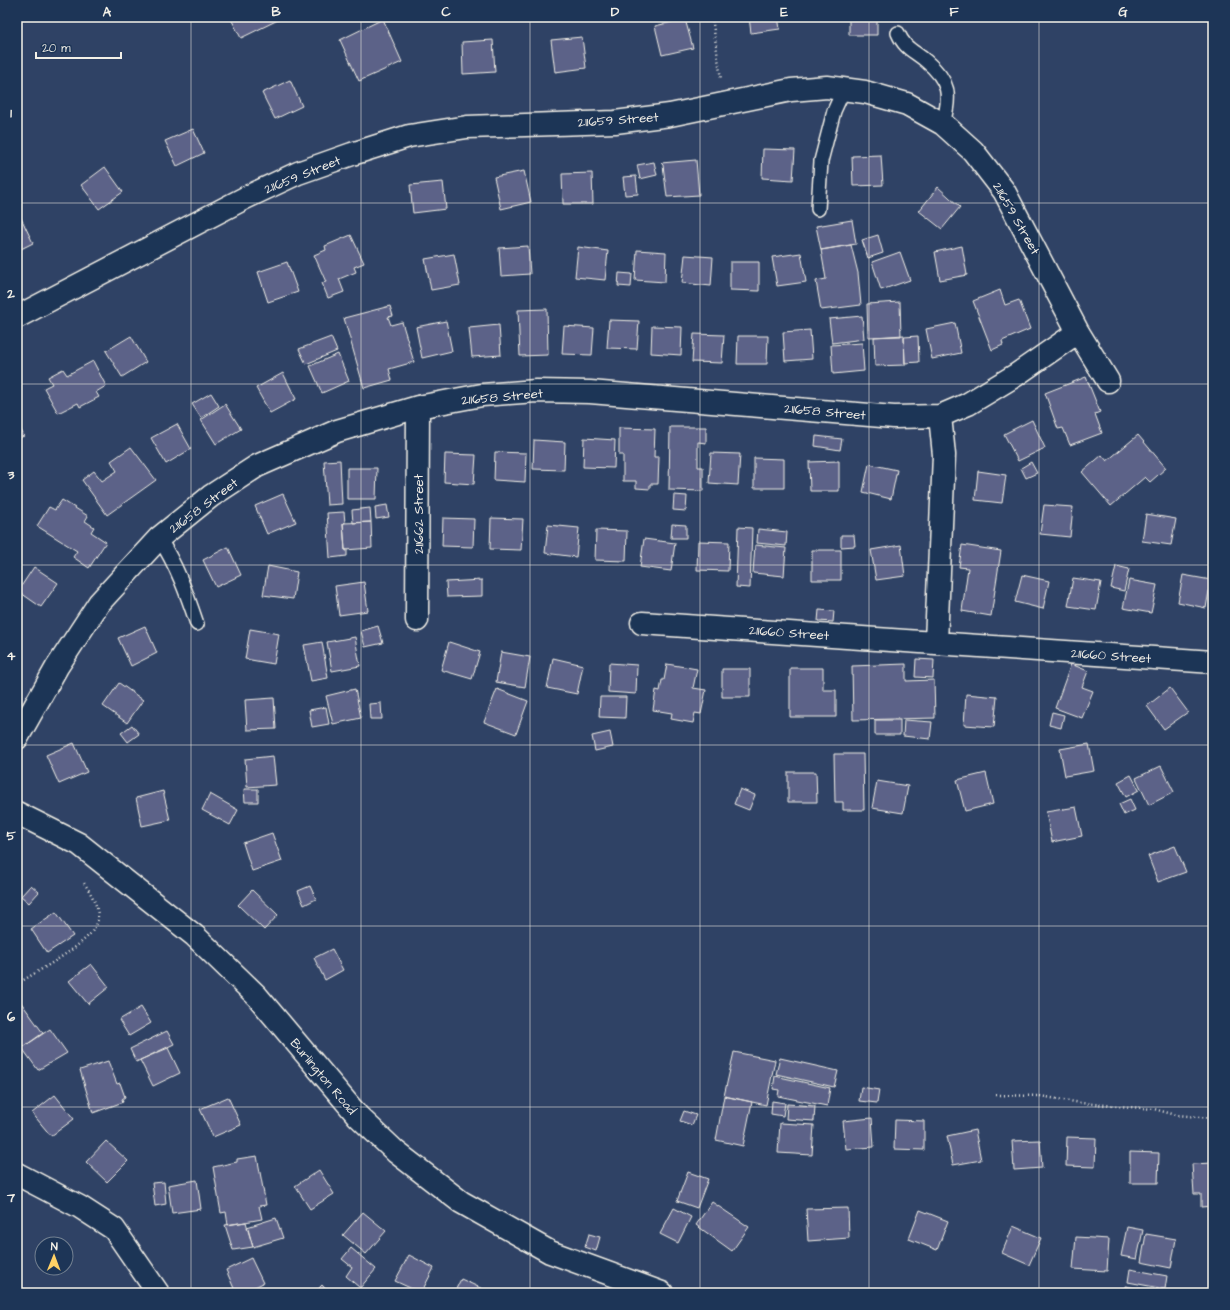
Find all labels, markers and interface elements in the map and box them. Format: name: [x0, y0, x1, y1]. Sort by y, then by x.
text: A: [103, 3, 112, 21]
text: B: [271, 3, 281, 21]
text: C: [441, 3, 451, 21]
text: D: [611, 3, 620, 21]
text: E: [780, 3, 788, 21]
text: F: [949, 3, 959, 21]
text: G: [1118, 3, 1128, 21]
scale bar: [36, 34, 121, 60]
text: 20 m: [42, 40, 71, 57]
text: 1: [10, 104, 12, 122]
street label: 211659 Street: [577, 108, 660, 132]
street label: 211659 Street: [262, 151, 344, 198]
street label: 211659 Street: [988, 179, 1045, 259]
text: 2: [6, 285, 15, 303]
street label: 211658 Street: [461, 384, 544, 410]
street label: 211658 Street: [783, 399, 867, 425]
text: 3: [7, 466, 15, 484]
street label: 211662 Street: [410, 473, 428, 554]
street label: 211658 Street: [165, 474, 242, 538]
street label: 211660 Street: [748, 621, 830, 645]
street label: 211660 Street: [1070, 644, 1152, 668]
text: 4: [7, 647, 16, 665]
text: 5: [6, 827, 16, 845]
text: 6: [7, 1008, 16, 1026]
street label: Burlington Road: [285, 1035, 361, 1119]
text: 7: [6, 1189, 16, 1207]
north arrow: [34, 1236, 74, 1276]
text: N: [51, 1239, 58, 1254]

